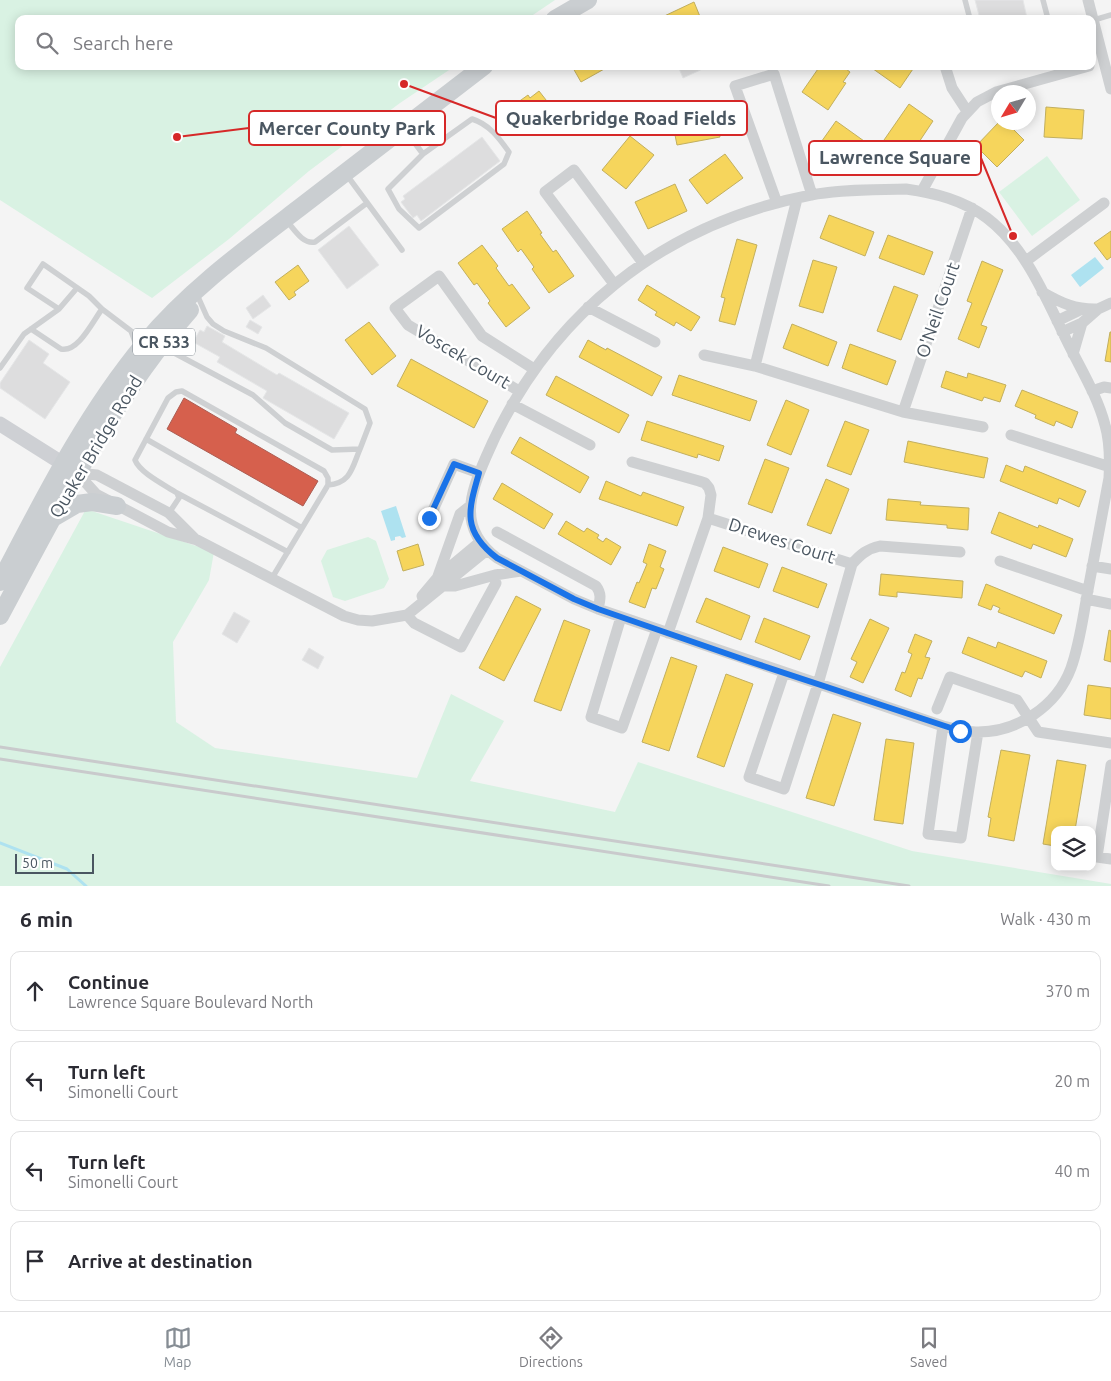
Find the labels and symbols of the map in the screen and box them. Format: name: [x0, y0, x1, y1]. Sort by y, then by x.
north arrow: [991, 85, 1036, 130]
callout: Quakerbridge Road Fields: [496, 101, 747, 135]
text: Quakerbridge Road Fields: [506, 107, 736, 129]
callout: Mercer County Park: [249, 111, 445, 145]
text: Mercer County Park: [259, 117, 436, 139]
callout: Lawrence Square: [809, 141, 981, 175]
text: Lawrence Square: [819, 146, 971, 168]
street label: O'Neil Court: [911, 259, 963, 360]
street label: Voscek Court: [413, 320, 514, 392]
road number: CR 533: [133, 328, 195, 356]
street label: Quaker Bridge Road: [45, 372, 146, 522]
route end: [418, 507, 441, 530]
street label: Drewes Court: [726, 513, 838, 567]
route start: [949, 720, 972, 743]
scale bar: [15, 851, 94, 874]

